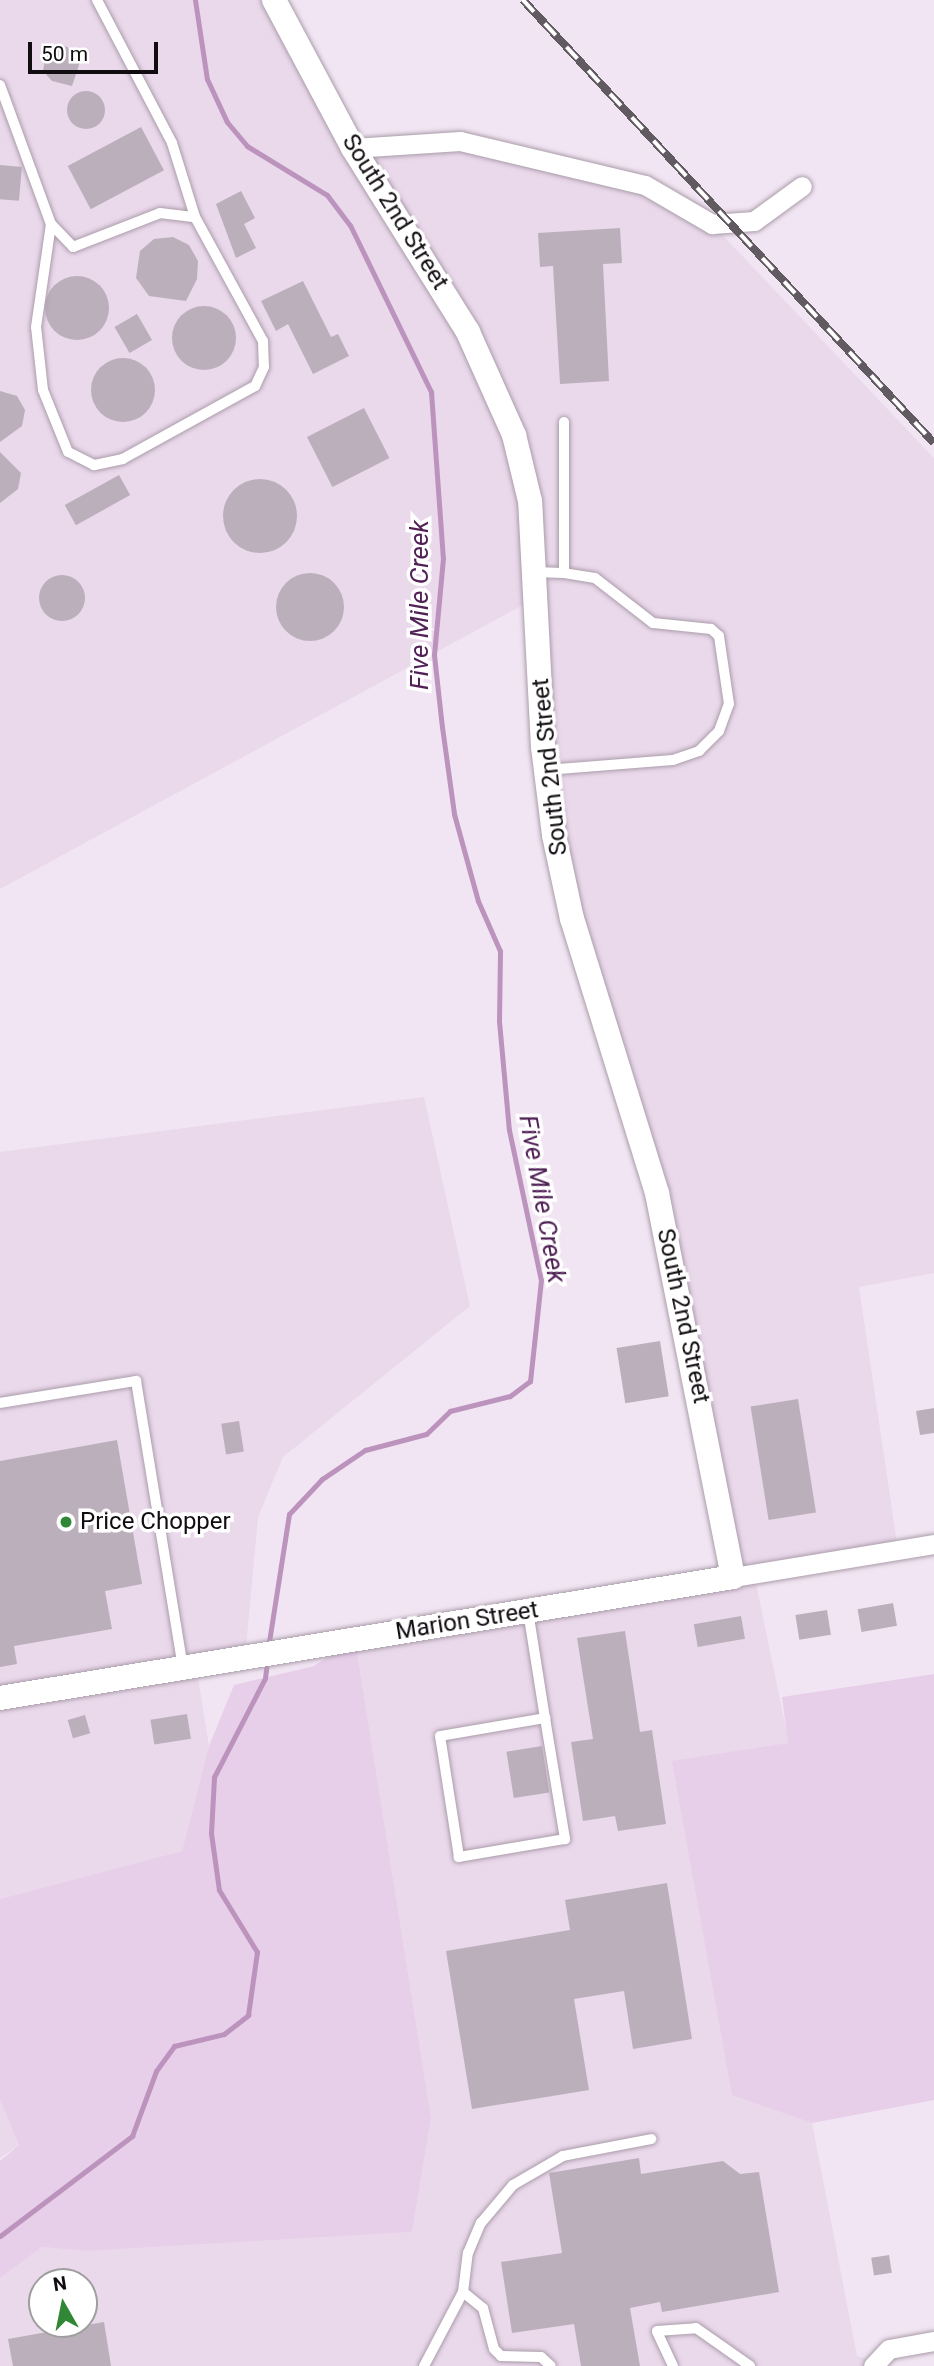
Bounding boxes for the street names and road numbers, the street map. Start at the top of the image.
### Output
street label: South 2nd Street [336,129,454,295]
street label: South 2nd Street [526,677,574,857]
street label: South 2nd Street [650,1226,716,1406]
street label: Marion Street [394,1595,540,1647]

